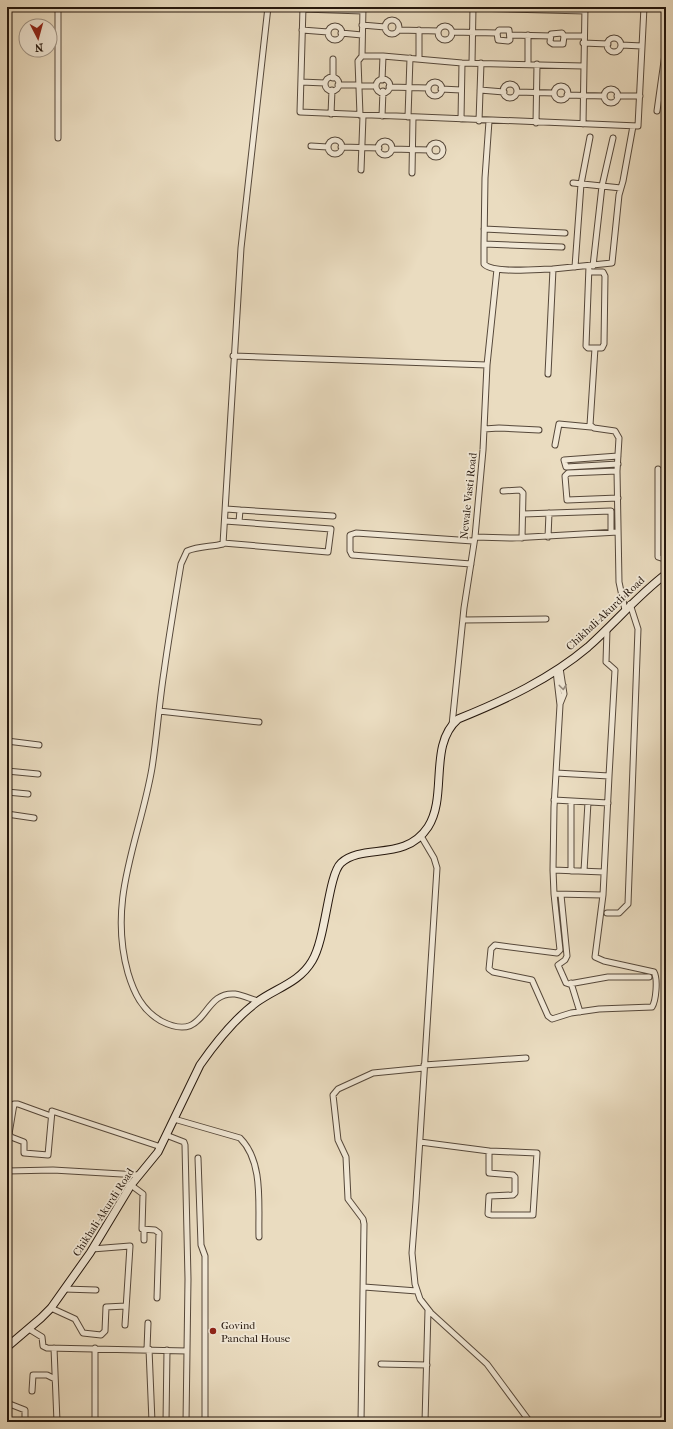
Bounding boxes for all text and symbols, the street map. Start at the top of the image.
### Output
north arrow [18,18,58,58]
text: N [34,41,44,54]
street label: Newale Vasti Road [457,451,480,540]
street label: Chikhali-Akurdi Road [563,573,648,653]
one-way arrow [558,684,567,690]
street label: Chikhali-Akurdi Road [70,1165,137,1259]
place label: Govind Panchal House [221,1319,291,1345]
marker: Govind Panchal House [208,1326,218,1336]

